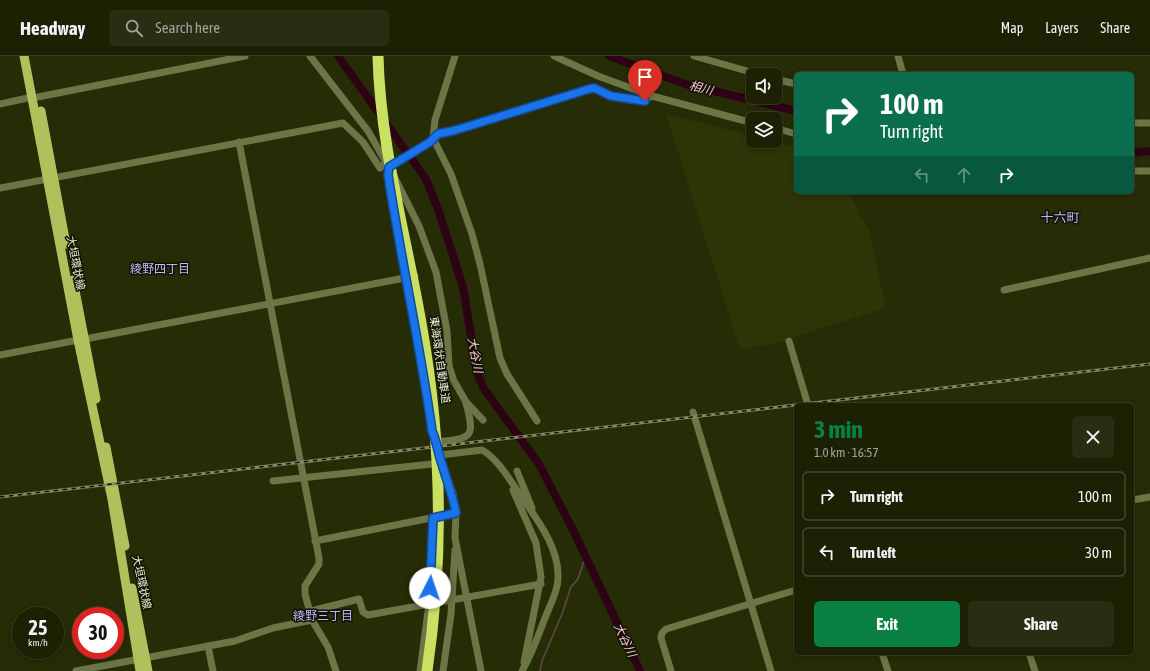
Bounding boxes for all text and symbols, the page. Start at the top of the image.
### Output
search box [109,10,389,46]
text: Headway [20,17,85,39]
icon: search [123,17,145,39]
text: Search here [155,19,220,36]
text: Map [1001,20,1023,36]
text: Layers [1045,20,1078,36]
text: Share [1100,20,1130,36]
pin [628,60,662,101]
icon: arrive [634,66,656,88]
map controls [746,68,782,148]
button: sound [746,68,782,104]
water label: 相川 [688,78,716,98]
icon: right [814,88,866,140]
text: 100 m [880,88,943,120]
button: layers [746,112,782,148]
text: Turn right [880,121,943,142]
icon: left [911,164,933,186]
icon: ahead [953,164,975,186]
icon: right [995,164,1017,186]
district label: 十六町 [1040,210,1080,225]
street label: 大垣環状線 [65,235,87,291]
district label: 綾野四丁目 [130,262,190,276]
street label: 東海環状自動車道 [428,316,452,404]
water label: 大谷川 [465,336,486,376]
text: 3 min [814,416,863,443]
button: close [1072,416,1114,458]
text: 1.0 km · 16:57 [814,445,879,460]
icon: right [816,485,838,507]
text: Turn right [850,488,903,505]
text: 100 m [1078,488,1112,505]
icon: left [816,541,838,563]
text: Turn left [850,544,896,561]
text: 30 m [1085,544,1112,561]
street label: 大垣環状線 [130,554,154,610]
position arrow [409,567,451,609]
button: Exit [814,601,960,647]
button: Share [968,601,1114,647]
speed limit sign: 30 [72,607,124,659]
district label: 綾野三丁目 [293,609,353,623]
text: 25 [29,616,47,639]
water label: 大谷川 [611,621,640,661]
text: km/h [28,637,48,648]

